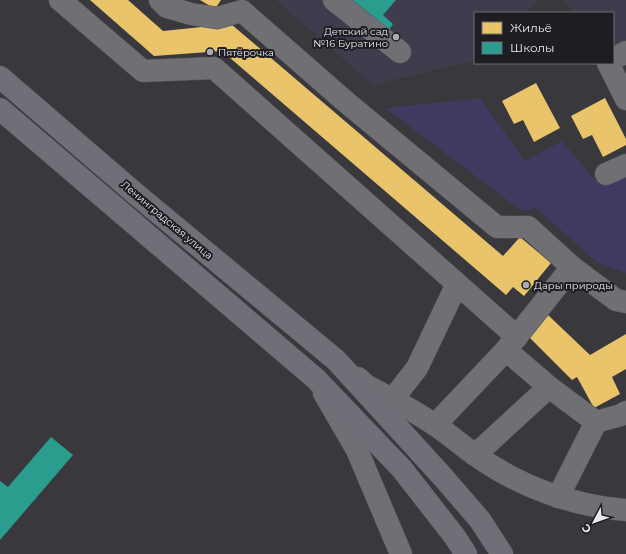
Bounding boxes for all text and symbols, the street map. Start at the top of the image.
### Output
legend [474,12,614,64]
text: Жильё [510,20,552,35]
place label: Детский сад №16 Буратино [313,25,388,50]
marker: Детский сад №16 Буратино [391,32,401,42]
text: Школы [510,40,555,55]
place label: Пятёрочка [218,46,274,59]
marker: Пятёрочка [205,47,215,57]
street label: Ленинградская улица [119,178,215,262]
place label: Дары природы [534,279,613,292]
marker: Дары природы [521,280,531,290]
north arrow [574,502,614,542]
text: С [579,521,594,536]

